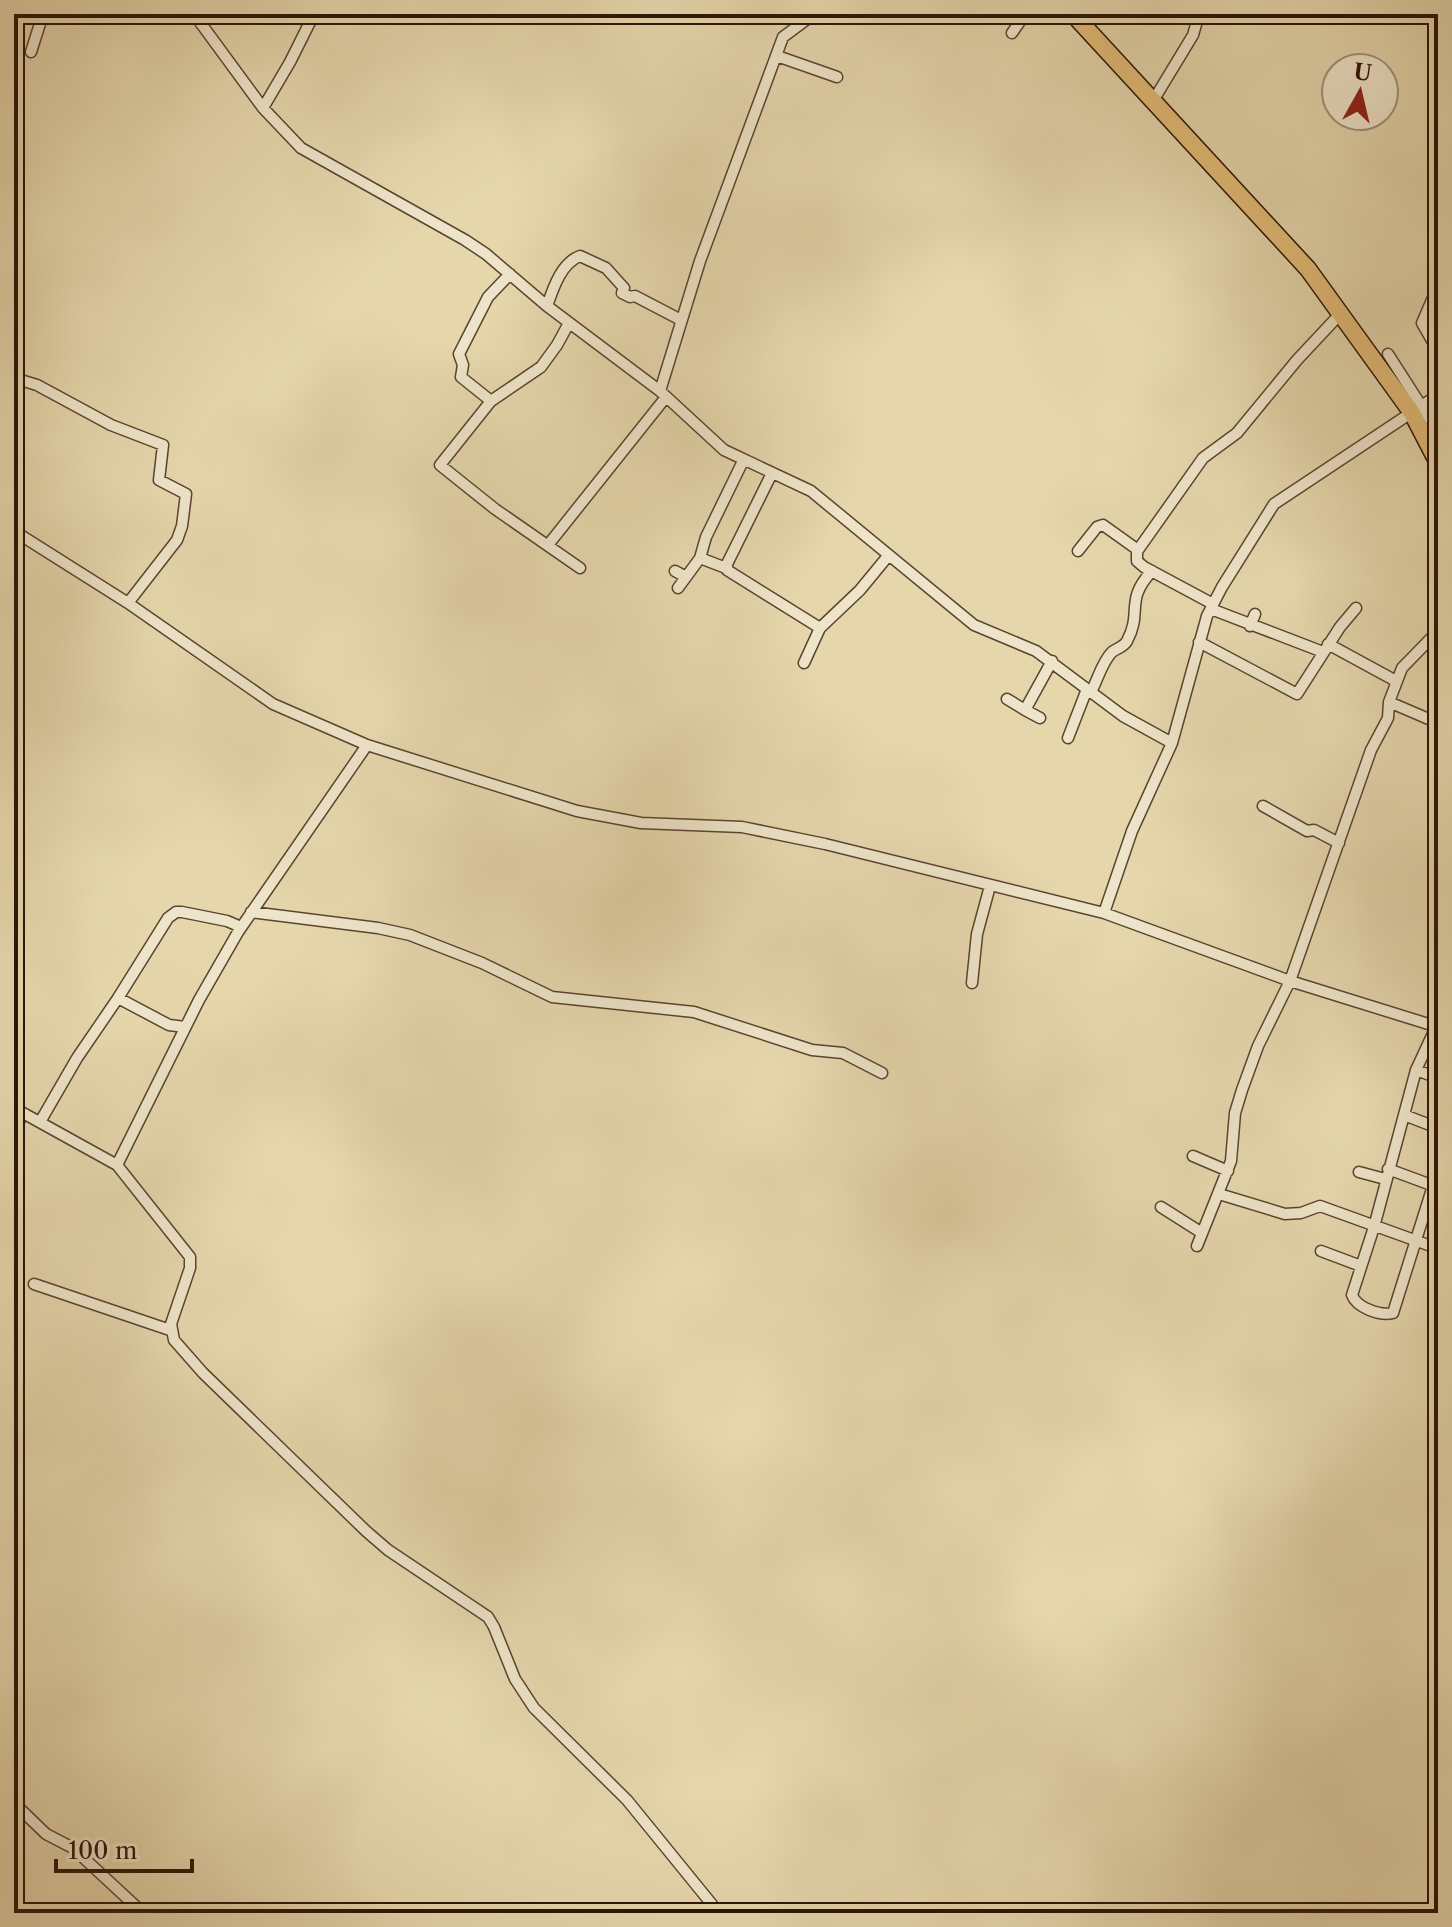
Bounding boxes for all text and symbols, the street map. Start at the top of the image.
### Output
north arrow [1320,52,1400,132]
text: U [1352,58,1374,87]
scale bar [56,1823,192,1873]
text: 100 m [68,1836,137,1865]

